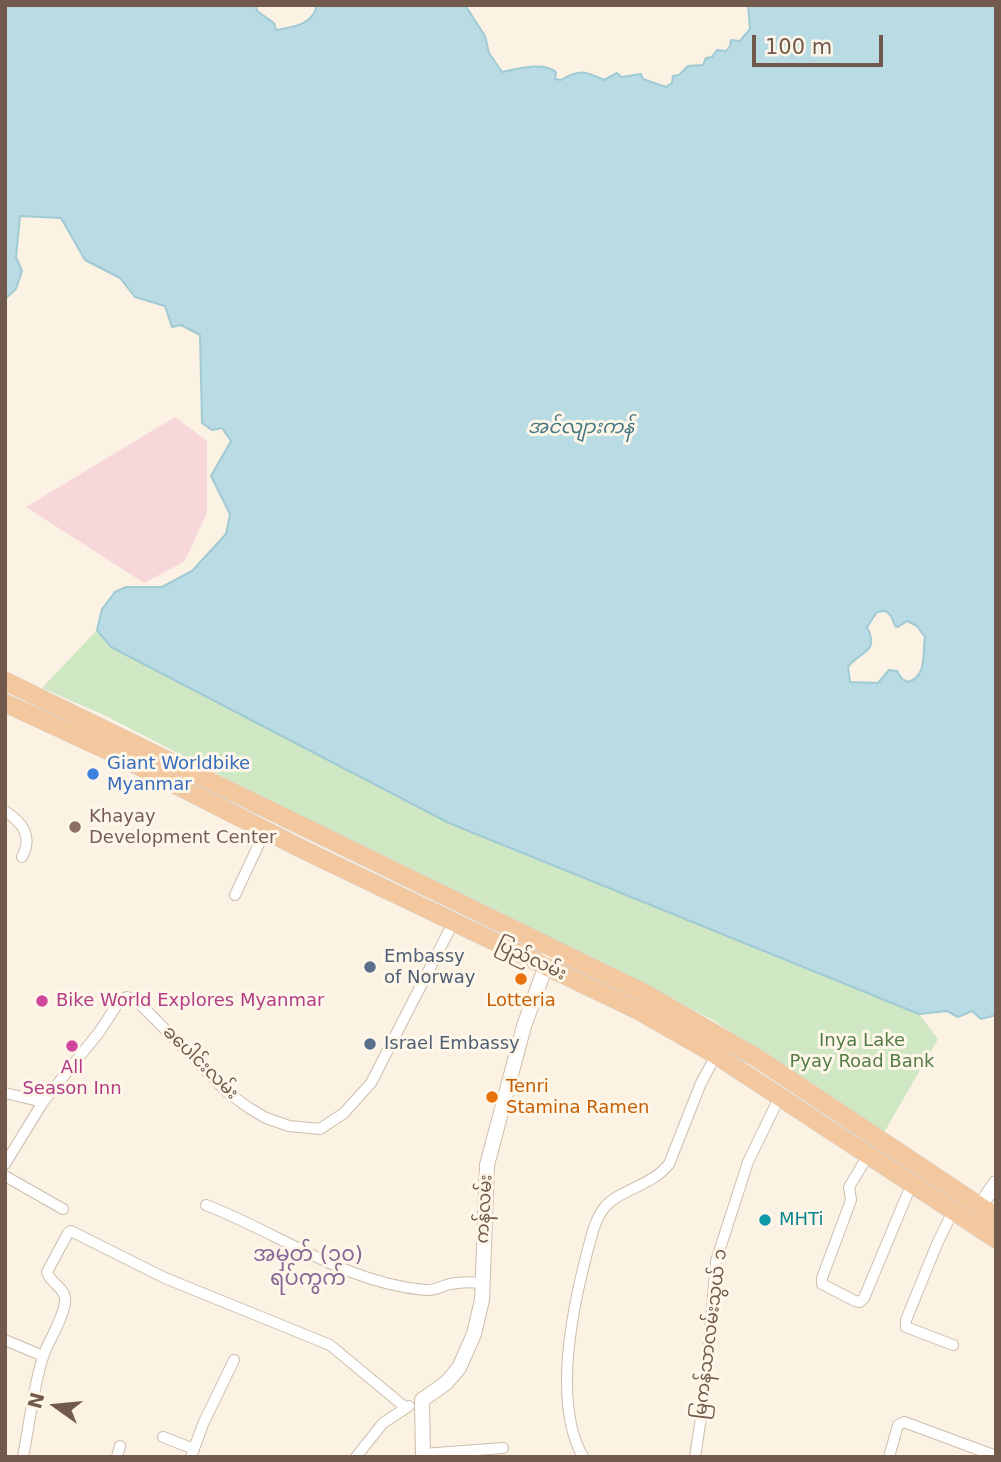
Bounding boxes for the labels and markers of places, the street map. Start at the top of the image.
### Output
place label: Giant Worldbike Myanmar [107,753,250,796]
marker: Giant Worldbike Myanmar [85,766,101,782]
place label: Khayay Development Center [89,806,276,848]
marker: Khayay Development Center [67,819,83,835]
place label: Embassy of Norway [384,946,475,988]
marker: Embassy of Norway [362,959,378,975]
marker: Lotteria [513,971,529,987]
place label: Bike World Explores Myanmar [56,990,324,1012]
place label: Lotteria [486,990,556,1012]
marker: Bike World Explores Myanmar [34,993,50,1009]
place label: Israel Embassy [384,1033,520,1055]
marker: Israel Embassy [362,1036,378,1052]
marker: All Season Inn [64,1038,80,1054]
place label: All Season Inn [22,1057,122,1100]
place label: Tenri Stamina Ramen [506,1076,649,1118]
marker: Tenri Stamina Ramen [484,1089,500,1105]
place label: MHTi [779,1209,824,1231]
marker: MHTi [757,1212,773,1228]

